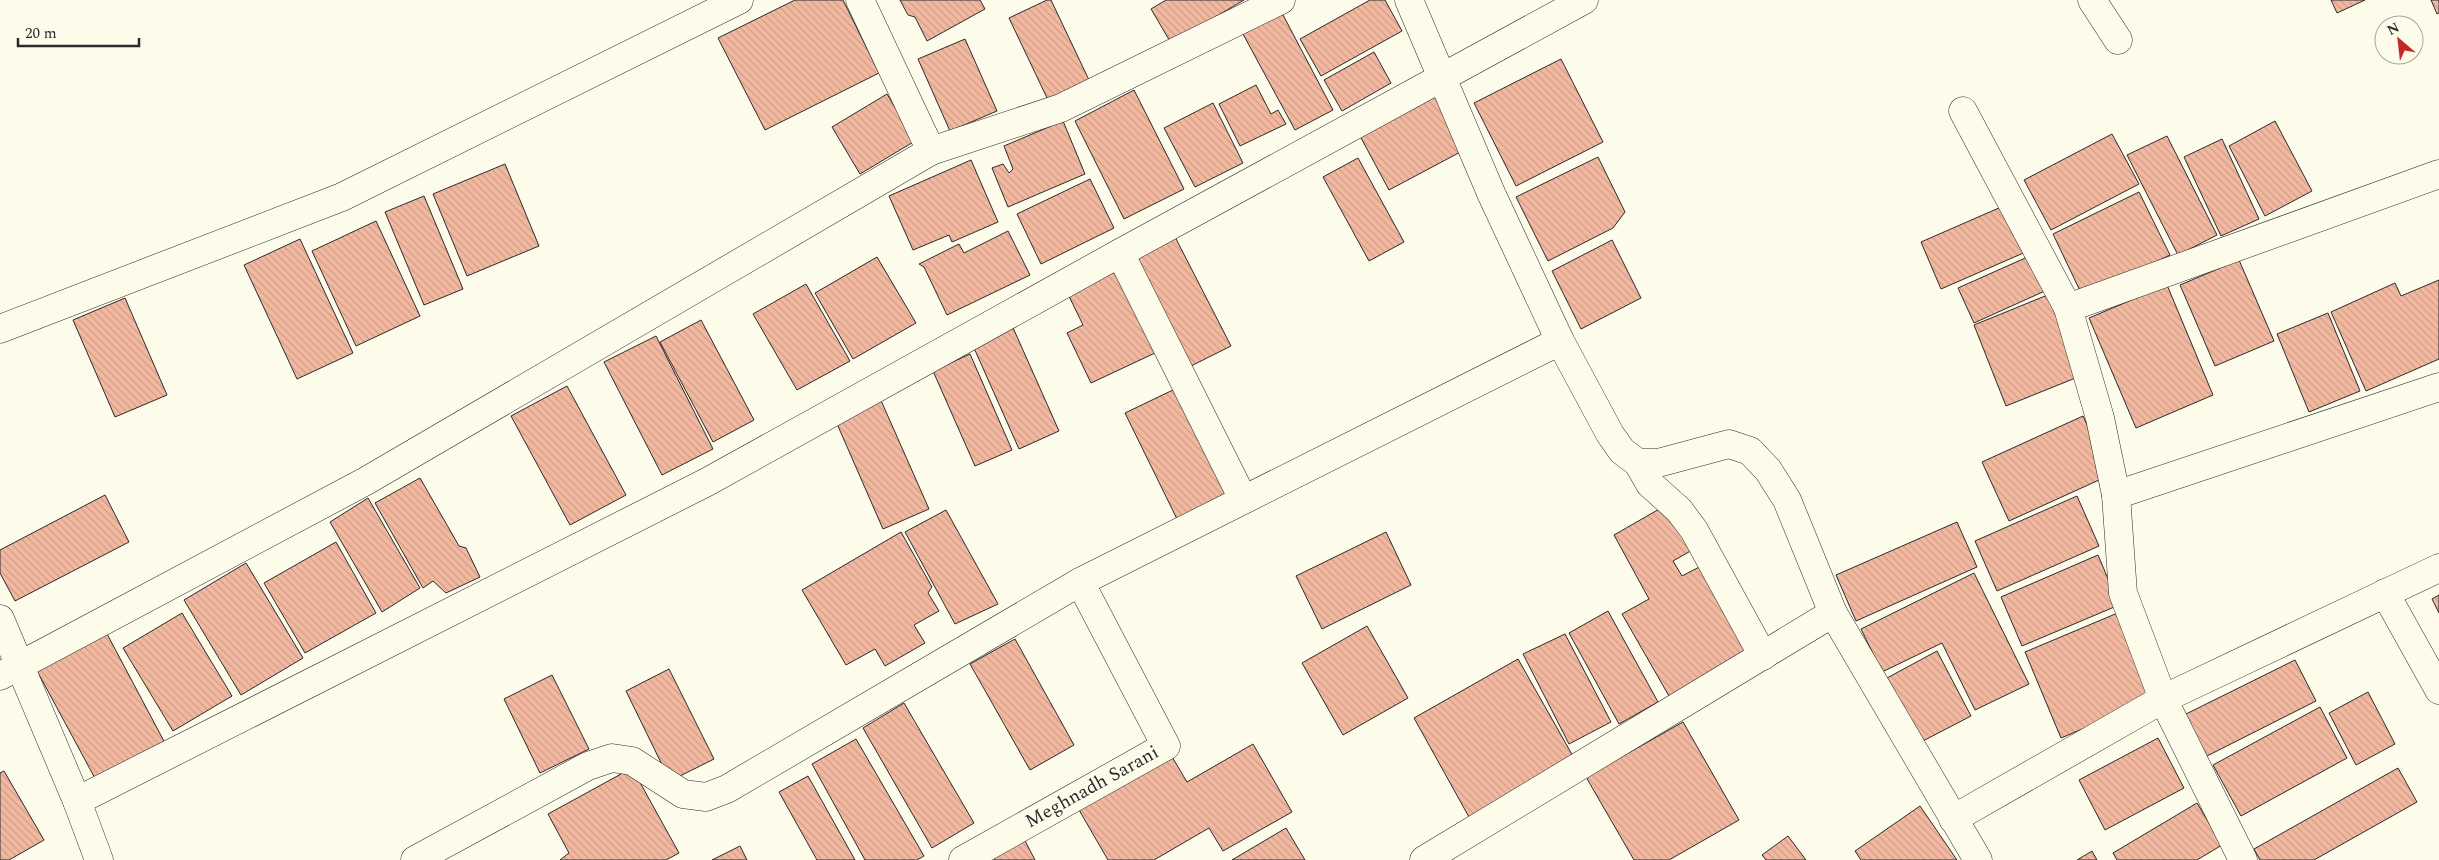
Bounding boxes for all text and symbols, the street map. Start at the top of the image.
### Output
scale bar [18,15,139,47]
north arrow [2374,15,2424,65]
text: N [2383,17,2403,41]
text: 20 m [25,22,57,45]
street label: Meghnadh Sarani [1020,738,1164,836]

